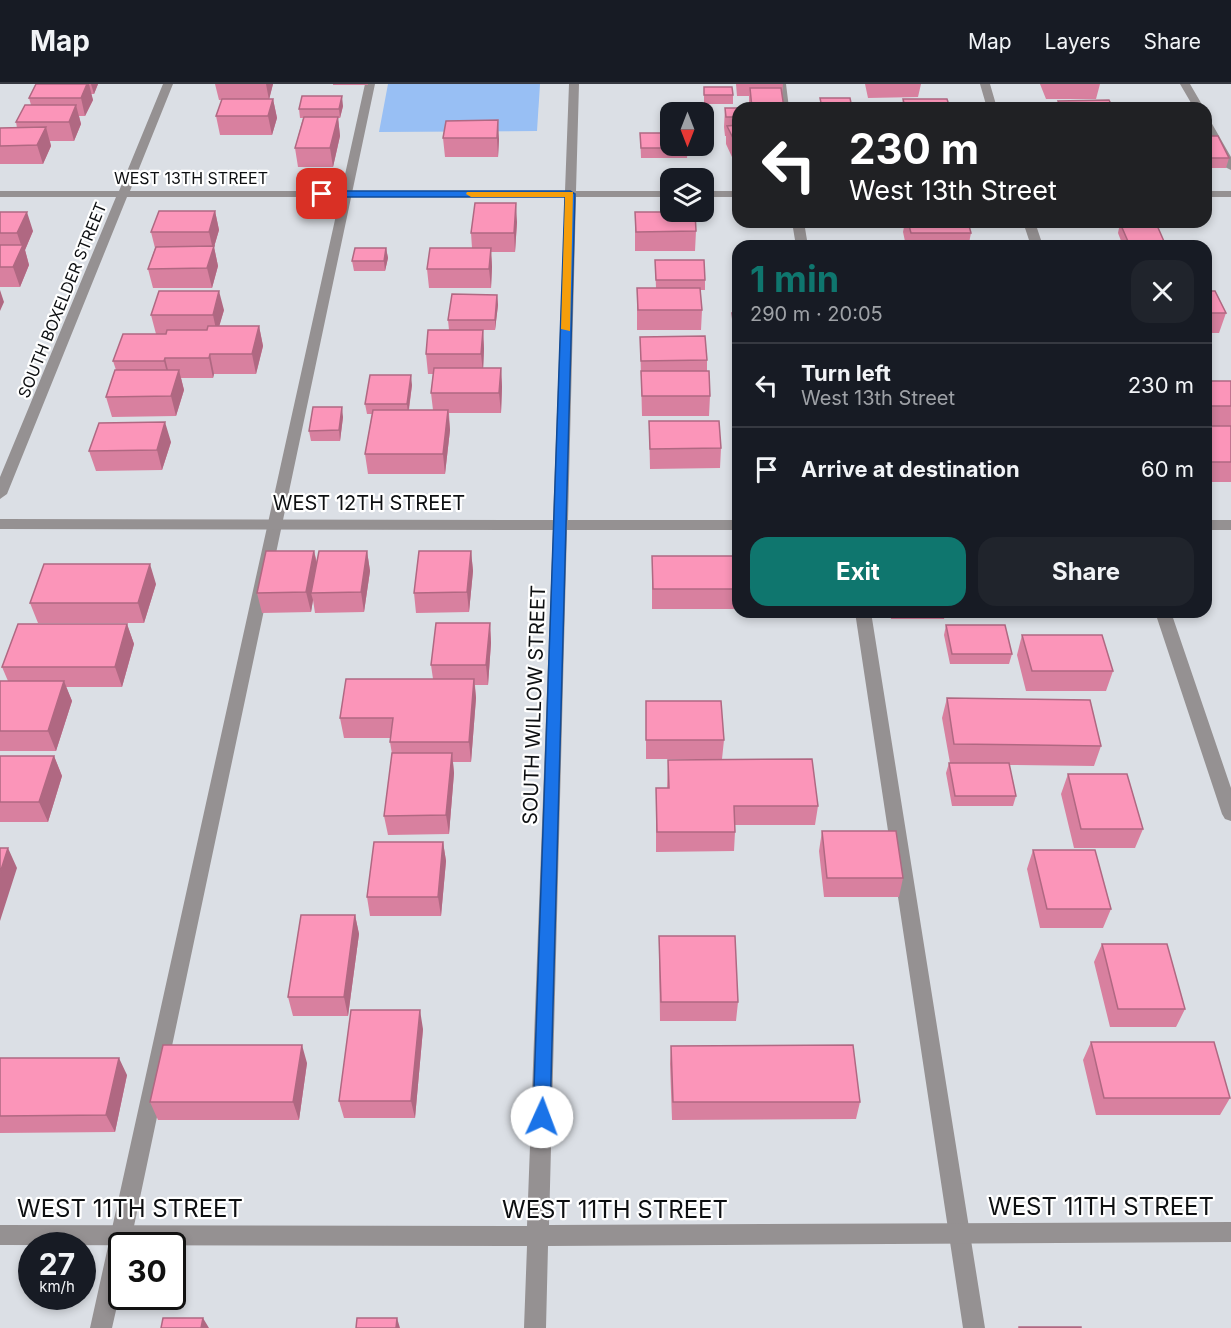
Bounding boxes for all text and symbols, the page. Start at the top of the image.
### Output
text: Map [30,24,90,58]
text: Map [968,29,1012,54]
text: Layers [1045,29,1111,54]
text: Share [1144,29,1201,54]
north arrow [660,102,714,156]
map controls [660,102,714,222]
text: 230 m [849,123,979,174]
icon: left [750,126,828,204]
street label: WEST 13TH STREET [114,168,268,188]
pin [296,168,347,219]
button: layers [660,168,714,222]
text: West 13th Street [849,174,1057,207]
icon: arrive [305,177,338,210]
street label: SOUTH BOXELDER STREET [14,199,110,401]
text: 1 min [750,257,839,301]
button: close [1131,260,1194,323]
text: 290 m · 20:05 [750,302,883,326]
text: Turn left [801,360,891,386]
icon: left [750,369,783,402]
text: 230 m [1128,372,1194,398]
text: West 13th Street [801,386,955,410]
icon: arrive [750,453,783,486]
text: Arrive at destination [801,456,1020,482]
text: 60 m [1141,456,1194,482]
street label: WEST 12TH STREET [273,491,465,515]
button: Exit [750,537,966,606]
button: Share [978,537,1194,606]
street label: SOUTH WILLOW STREET [518,585,550,825]
position arrow [510,1085,574,1149]
street label: WEST 11TH STREET [988,1192,1214,1221]
street label: WEST 11TH STREET [17,1194,243,1223]
street label: WEST 11TH STREET [502,1195,728,1224]
speed limit sign: 30 [108,1232,186,1310]
text: 27 [39,1246,75,1282]
text: km/h [39,1277,75,1296]

